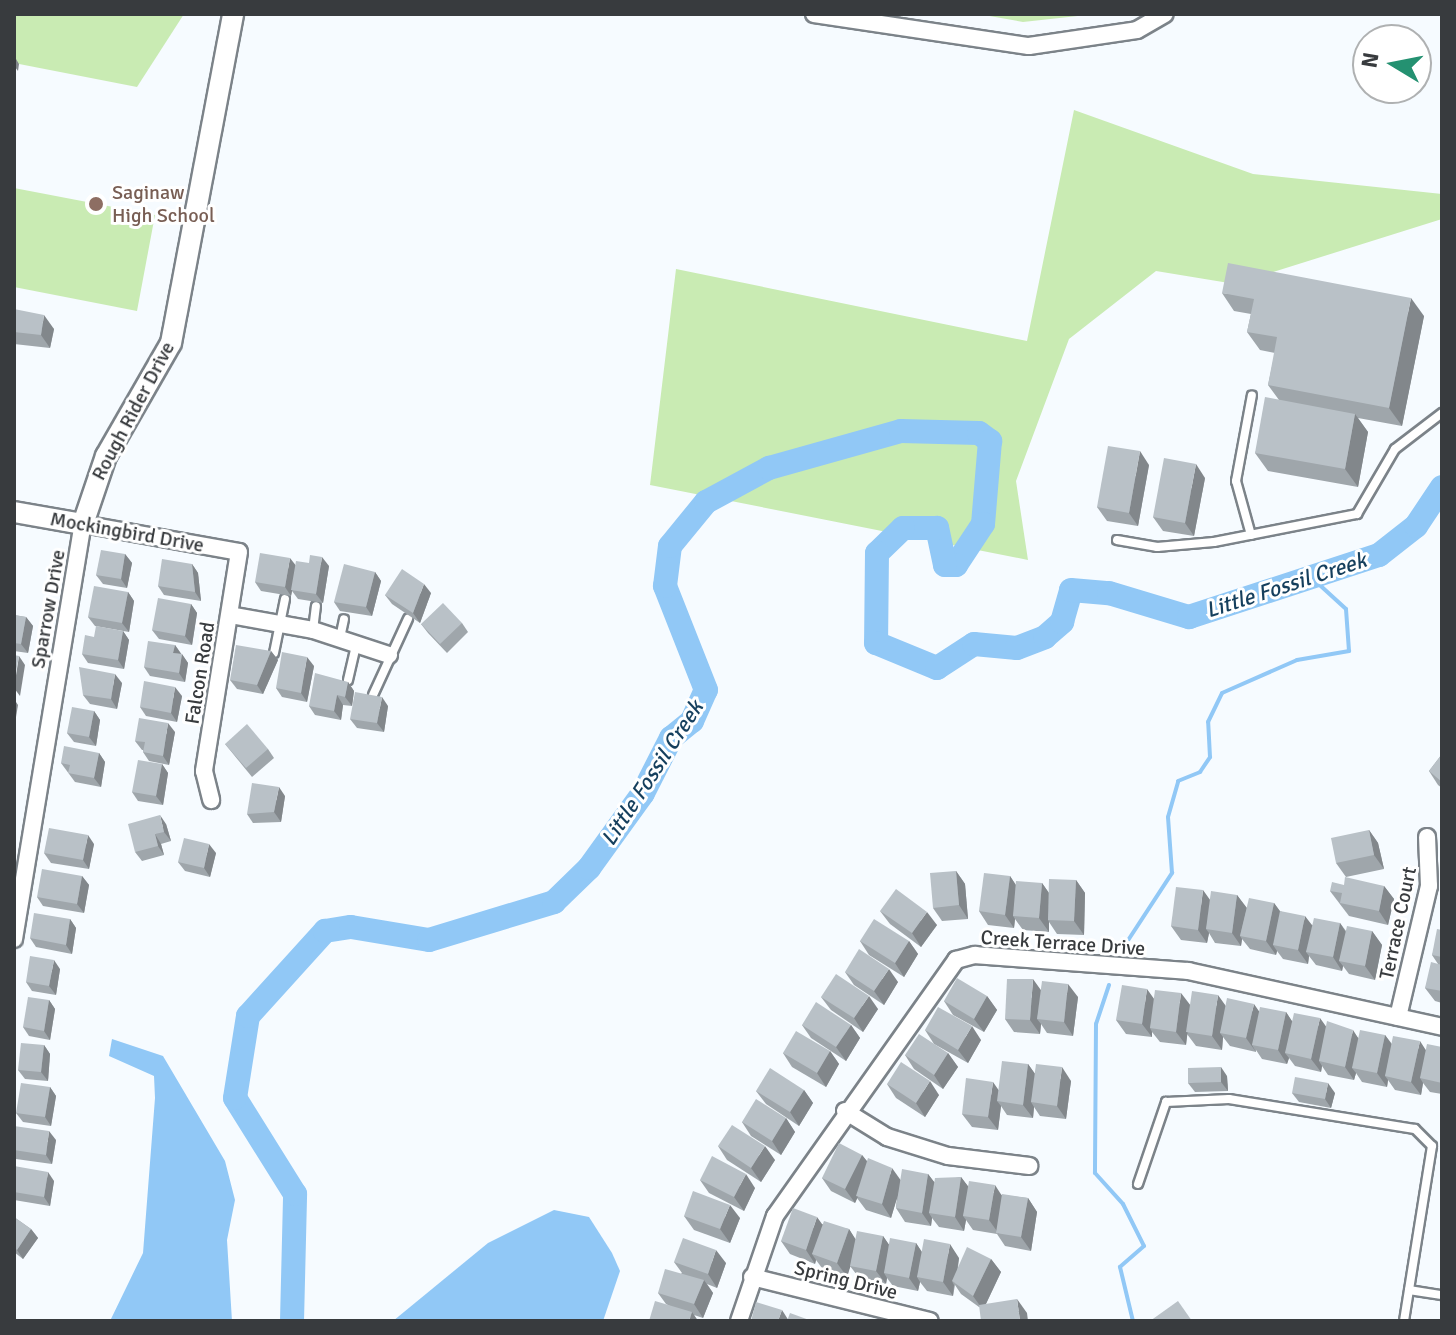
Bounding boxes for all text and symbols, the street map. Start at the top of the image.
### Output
north arrow [1352,24,1432,104]
text: N [1355,50,1384,70]
place label: Saginaw High School [112,180,215,227]
marker: Saginaw High School [87,195,105,213]
street label: Rough Rider Drive [86,338,180,484]
street label: Mockingbird Drive [48,507,206,557]
water label: Little Fossil Creek [1202,547,1370,623]
street label: Sparrow Drive [26,548,70,670]
street label: Falcon Road [180,620,220,726]
water label: Little Fossil Creek [595,696,709,850]
street label: Terrace Court [1374,864,1422,982]
street label: Creek Terrace Drive [980,925,1146,961]
street label: Spring Drive [792,1256,900,1304]

